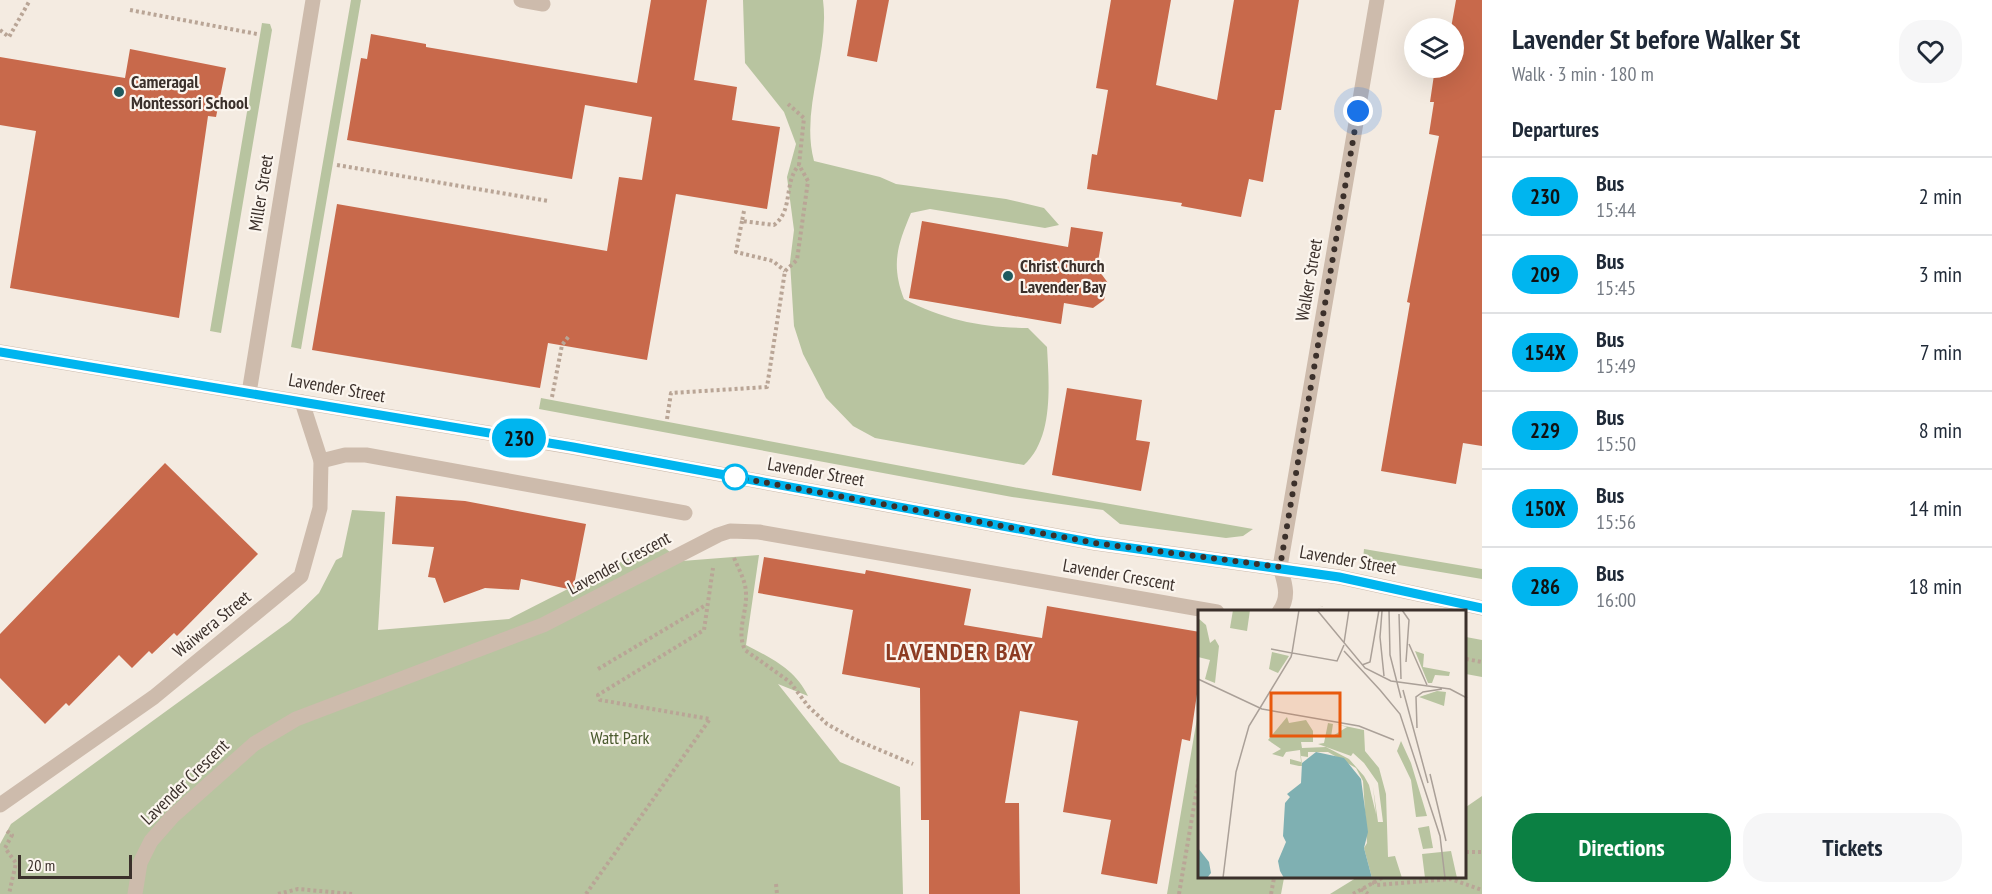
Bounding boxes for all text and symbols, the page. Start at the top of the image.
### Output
map controls [1404,18,1464,78]
button: layers [1404,18,1464,78]
text: Lavender St before Walker St [1512,20,1800,57]
button: heart [1899,20,1962,83]
text: Walk · 3 min · 180 m [1512,61,1654,87]
place label: Cameragal Montessori School [131,70,249,114]
marker: Cameragal Montessori School [112,85,126,99]
your location [1343,96,1373,126]
text: Departures [1512,115,1599,143]
street label: Miller Street [243,153,278,233]
text: Bus [1596,169,1624,197]
text: 2 min [1919,182,1962,210]
text: 230 [1530,183,1560,210]
text: 15:44 [1596,197,1636,223]
street label: Walker Street [1290,237,1327,323]
text: Bus [1596,247,1624,275]
place label: Christ Church Lavender Bay [1020,254,1107,298]
text: 3 min [1919,260,1962,288]
text: 209 [1530,261,1560,288]
marker: Christ Church Lavender Bay [1001,269,1015,283]
text: 15:45 [1596,275,1636,301]
text: Bus [1596,325,1624,353]
text: 7 min [1920,338,1962,366]
text: 154X [1524,339,1566,366]
text: 15:49 [1596,353,1636,379]
street label: Lavender Street [287,368,387,407]
text: Bus [1596,403,1624,431]
text: 8 min [1919,416,1962,444]
text: 229 [1530,417,1560,444]
line badge: 230 [484,418,554,458]
text: 230 [504,425,534,452]
text: 15:50 [1596,431,1636,457]
street label: Lavender Street [766,452,866,491]
unlabelled marker [722,464,748,490]
text: Bus [1596,481,1624,509]
text: 14 min [1909,494,1962,522]
text: 150X [1524,495,1566,522]
text: 15:56 [1596,509,1636,535]
street label: Lavender Crescent [563,526,674,599]
street label: Lavender Street [1298,540,1398,579]
street label: Lavender Crescent [1061,553,1177,596]
text: Bus [1596,559,1624,587]
text: 18 min [1909,572,1962,600]
text: 286 [1530,573,1560,600]
street label: Waiwera Street [168,585,255,662]
text: 16:00 [1596,587,1636,613]
inset map [1198,610,1467,879]
district label: LAVENDER BAY [886,636,1034,667]
park label: Watt Park [590,726,650,749]
street label: Lavender Crescent [136,734,234,829]
button: Directions [1512,813,1731,882]
button: Tickets [1743,813,1962,882]
scale bar [18,852,132,880]
text: 20 m [27,855,55,875]

